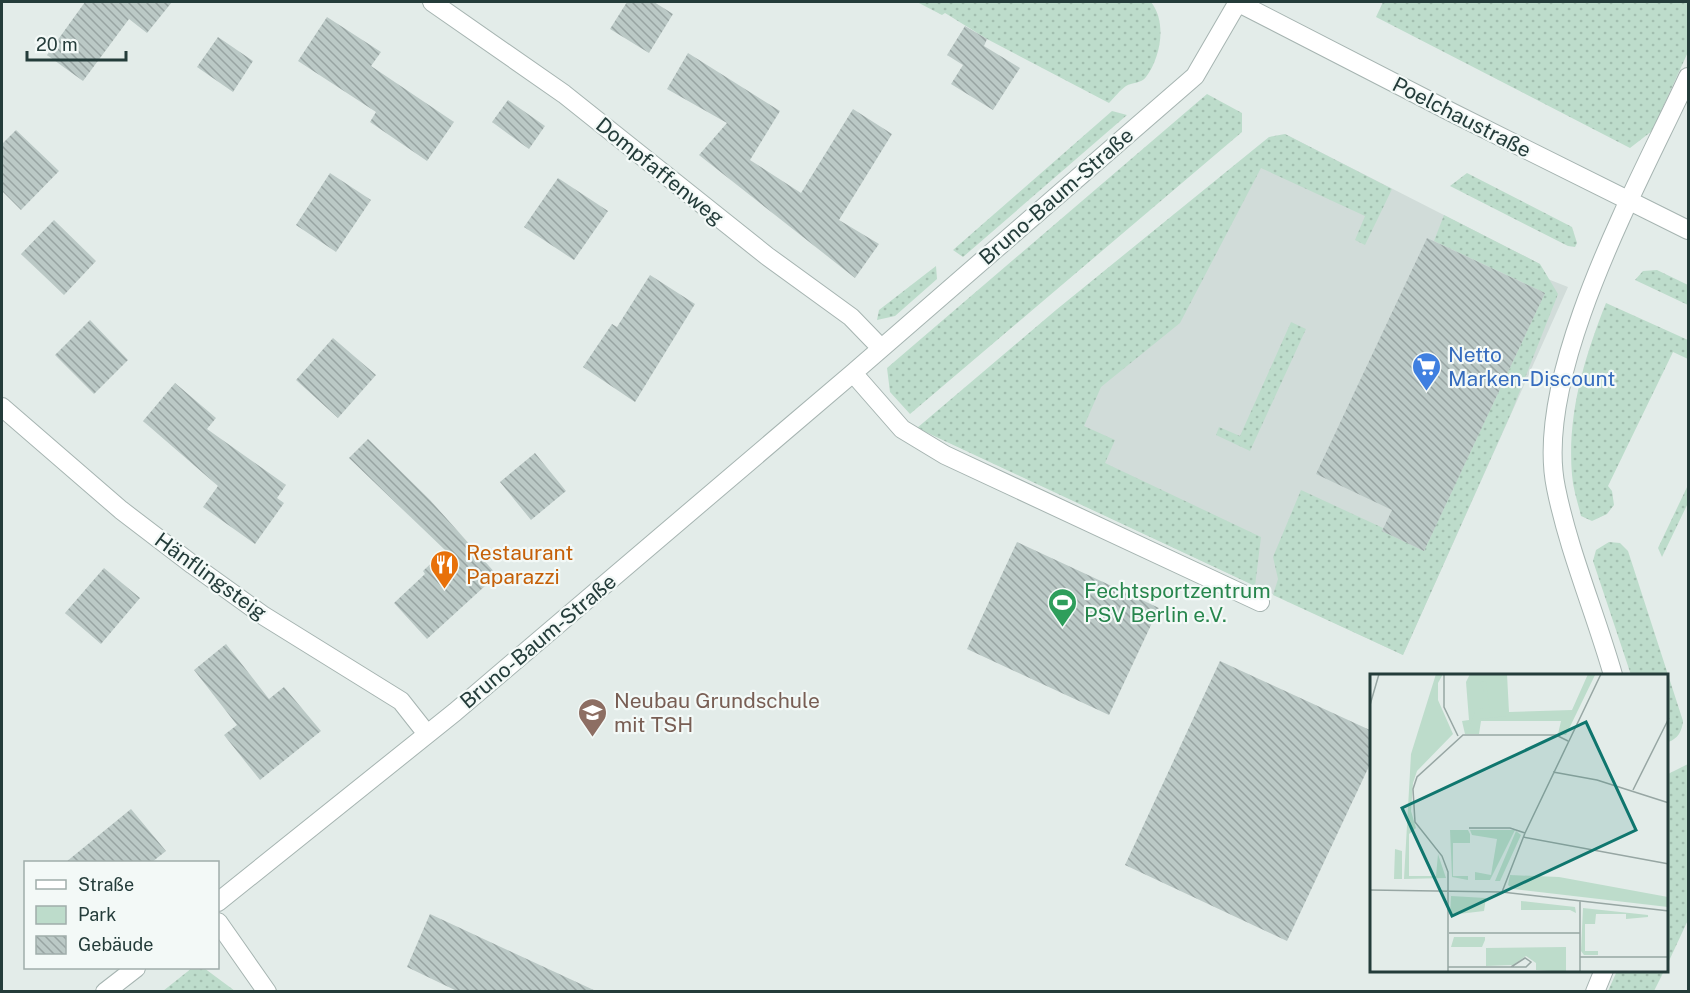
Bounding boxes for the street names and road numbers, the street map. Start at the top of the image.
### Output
street label: Poelchaustraße [1389,71,1535,163]
street label: Dompfaffenweg [591,112,729,230]
street label: Bruno-Baum-Straße [974,122,1138,270]
street label: Hänflingsteig [150,527,272,625]
street label: Bruno-Baum-Straße [455,568,621,714]

